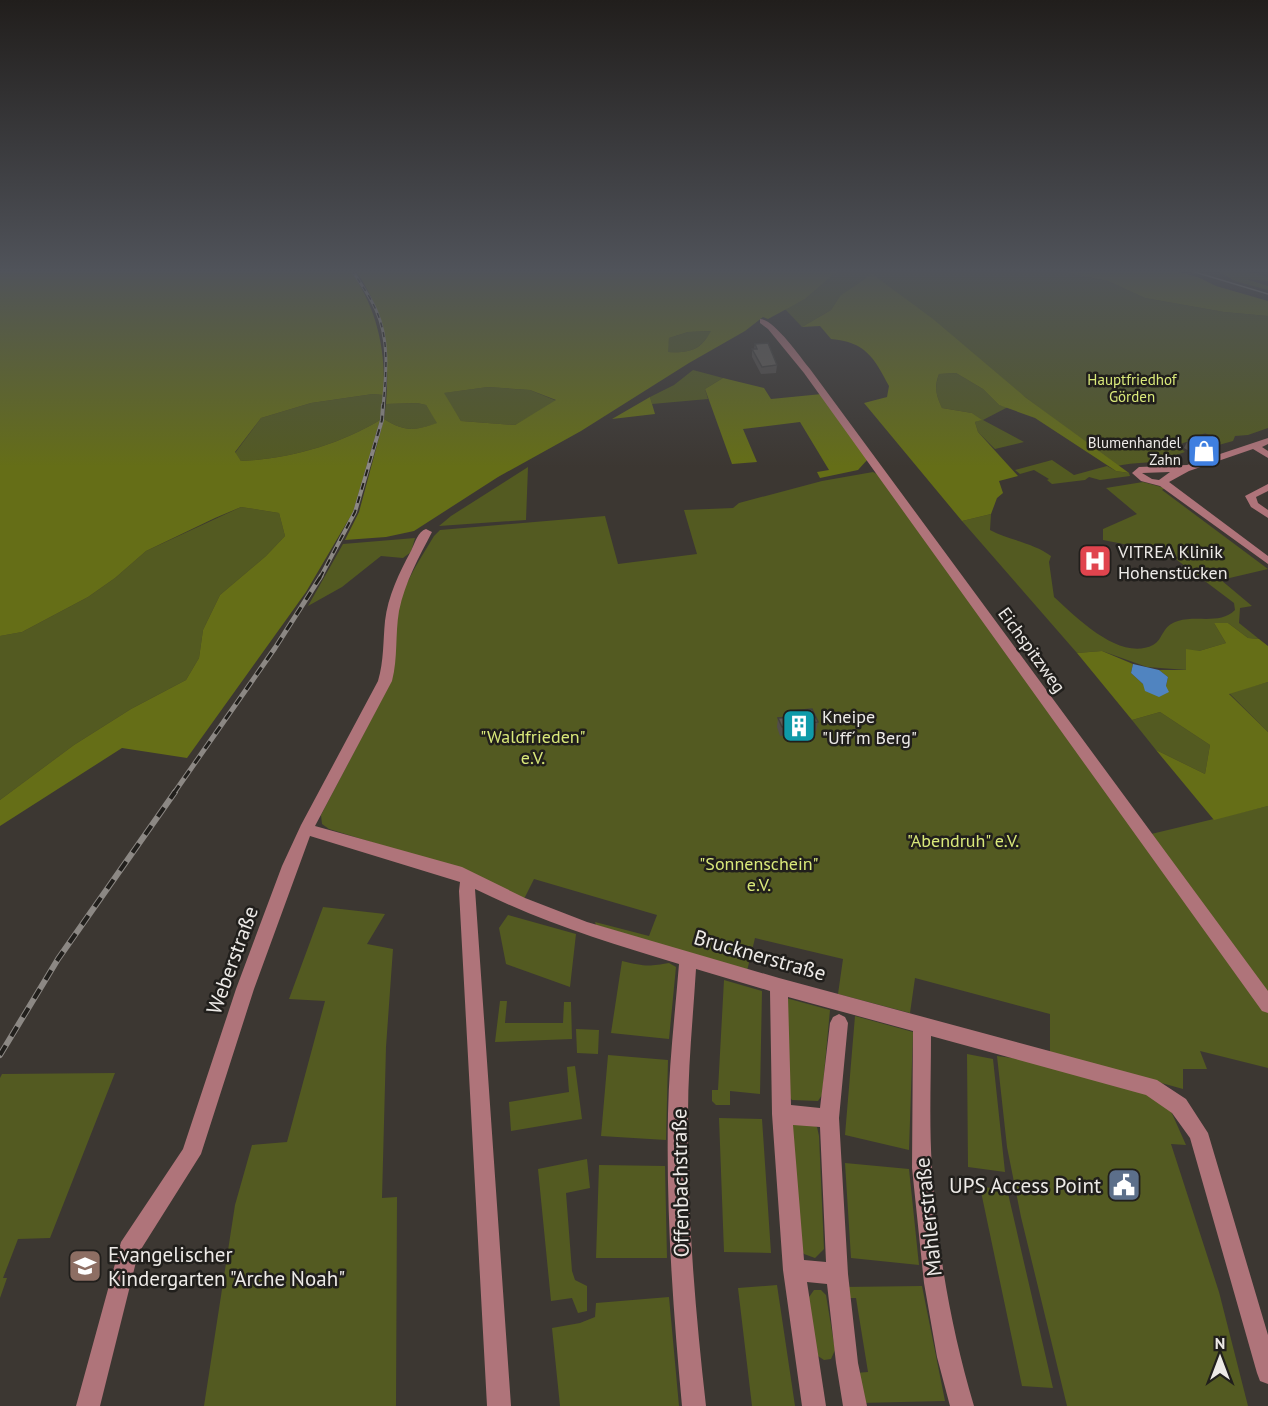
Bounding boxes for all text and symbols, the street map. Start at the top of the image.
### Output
park label: Hauptfriedhof Görden [1087,370,1178,406]
place label: Blumenhandel Zahn [1088,433,1182,469]
shop icon: Blumenhandel Zahn [1186,433,1222,469]
place label: VITREA Klinik Hohenstücken [1117,540,1227,584]
hospital icon: VITREA Klinik Hohenstücken [1077,543,1113,579]
street label: Eichspitzweg [993,603,1071,697]
place label: Kneipe "Uff´m Berg" [822,705,917,749]
building icon: Kneipe "Uff´m Berg" [781,708,817,744]
park label: "Waldfrieden" e.V. [480,725,586,769]
park label: "Abendruh" e.V. [907,829,1019,852]
park label: "Sonnenschein" e.V. [699,852,819,896]
street label: Weberstraße [200,902,264,1018]
street label: Brucknerstraße [691,923,829,987]
street label: Offenbachstraße [665,1108,695,1258]
street label: Mahlerstraße [908,1156,948,1278]
public building icon: UPS Access Point [1106,1167,1142,1203]
place label: UPS Access Point [949,1172,1101,1199]
place label: Evangelischer Kindergarten "Arche Noah" [108,1241,345,1292]
school or university icon: Evangelischer Kindergarten "Arche Noah" [67,1248,103,1284]
north arrow [1190,1328,1250,1388]
text: N [1215,1333,1225,1353]

